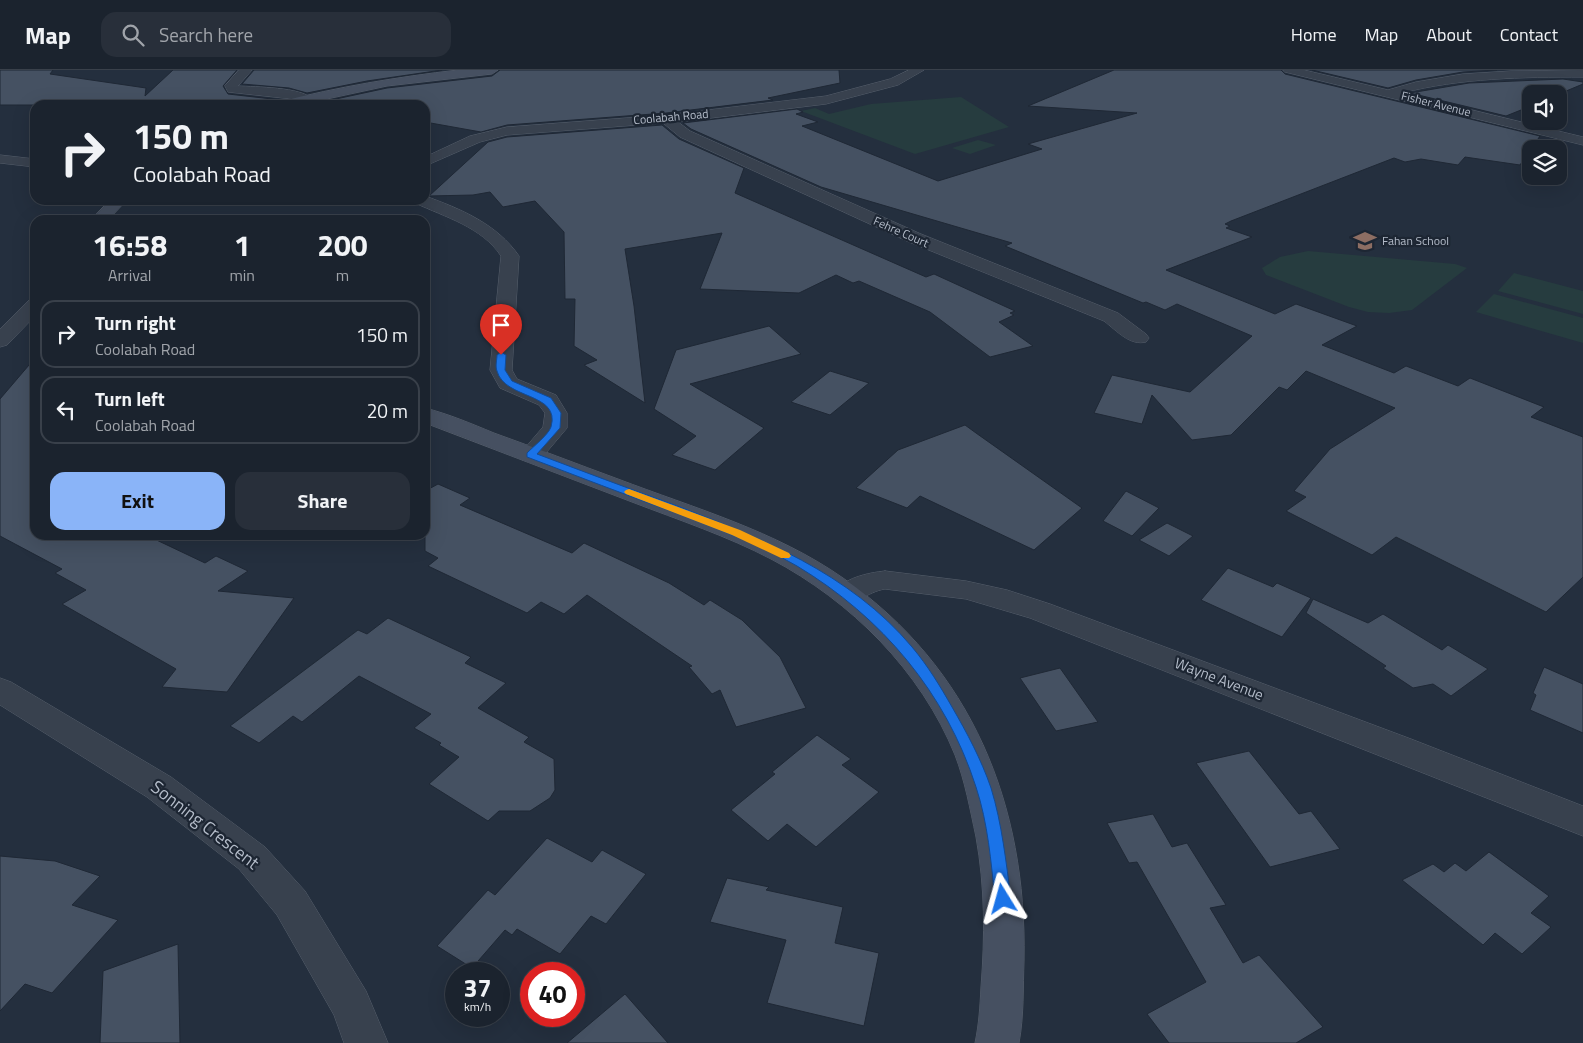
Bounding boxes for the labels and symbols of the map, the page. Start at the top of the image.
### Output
street label: Fisher Avenue [1399,86,1473,121]
street label: Coolabah Road [633,104,709,129]
street label: Fehre Court [870,211,933,253]
school or university icon: Fahan School [1352,228,1378,254]
place label: Fahan School [1382,231,1449,250]
pin [480,304,522,355]
street label: Wayne Avenue [1171,651,1267,706]
street label: Sonning Crescent [145,774,266,876]
position arrow [976,872,1028,924]
speed limit sign: 40 [520,962,585,1027]

